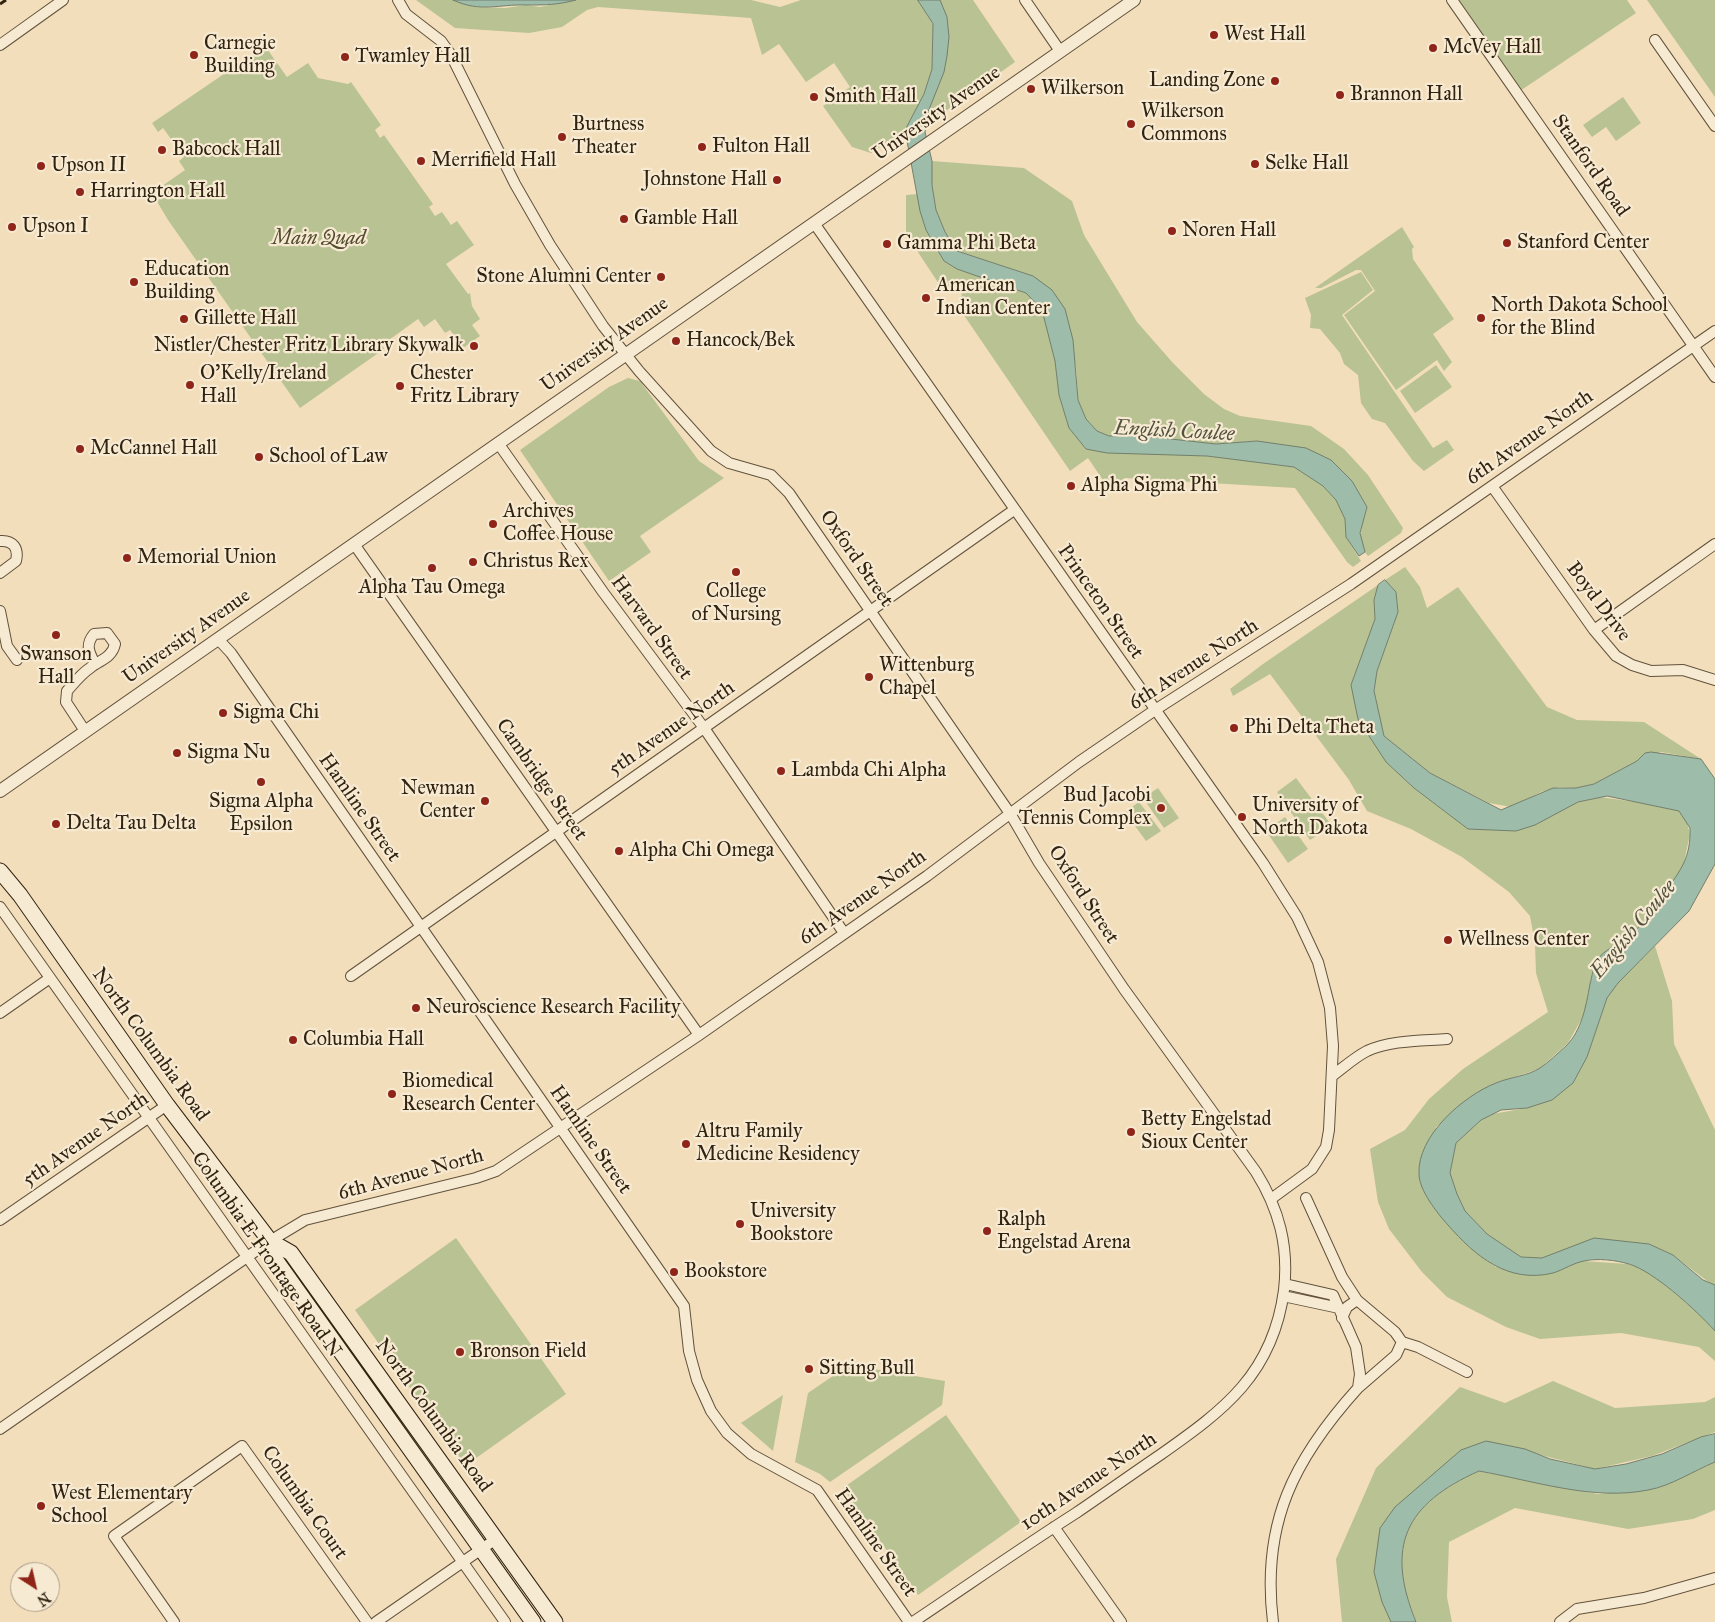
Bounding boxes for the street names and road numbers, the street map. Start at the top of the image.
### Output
street label: University Avenue [869,61,1005,167]
street label: Stanford Road [1546,110,1634,222]
street label: University Avenue [537,292,673,398]
street label: 6th Avenue North [1462,385,1598,491]
street label: Oxford Street [814,506,898,612]
street label: Princeton Street [1052,540,1148,664]
street label: Boyd Drive [1560,558,1636,646]
street label: Harvard Street [605,571,697,685]
street label: University Avenue [119,584,255,690]
street label: 6th Avenue North [1125,614,1263,716]
street label: 5th Avenue North [604,677,740,781]
street label: Cambridge Street [490,715,592,845]
street label: Hamline Street [313,749,405,867]
street label: Oxford Street [1042,841,1124,949]
street label: 6th Avenue North [795,845,931,951]
street label: North Columbia Road [86,964,214,1126]
street label: Hamline Street [544,1081,636,1199]
street label: 5th Avenue North [18,1088,154,1192]
street label: 6th Avenue North [336,1144,486,1206]
street label: Columbia E Frontage Road N [186,1148,346,1362]
street label: North Columbia Road [369,1335,497,1497]
street label: 10th Avenue North [1016,1428,1162,1536]
street label: Columbia Court [256,1441,352,1565]
street label: Hamline Street [829,1484,921,1602]

